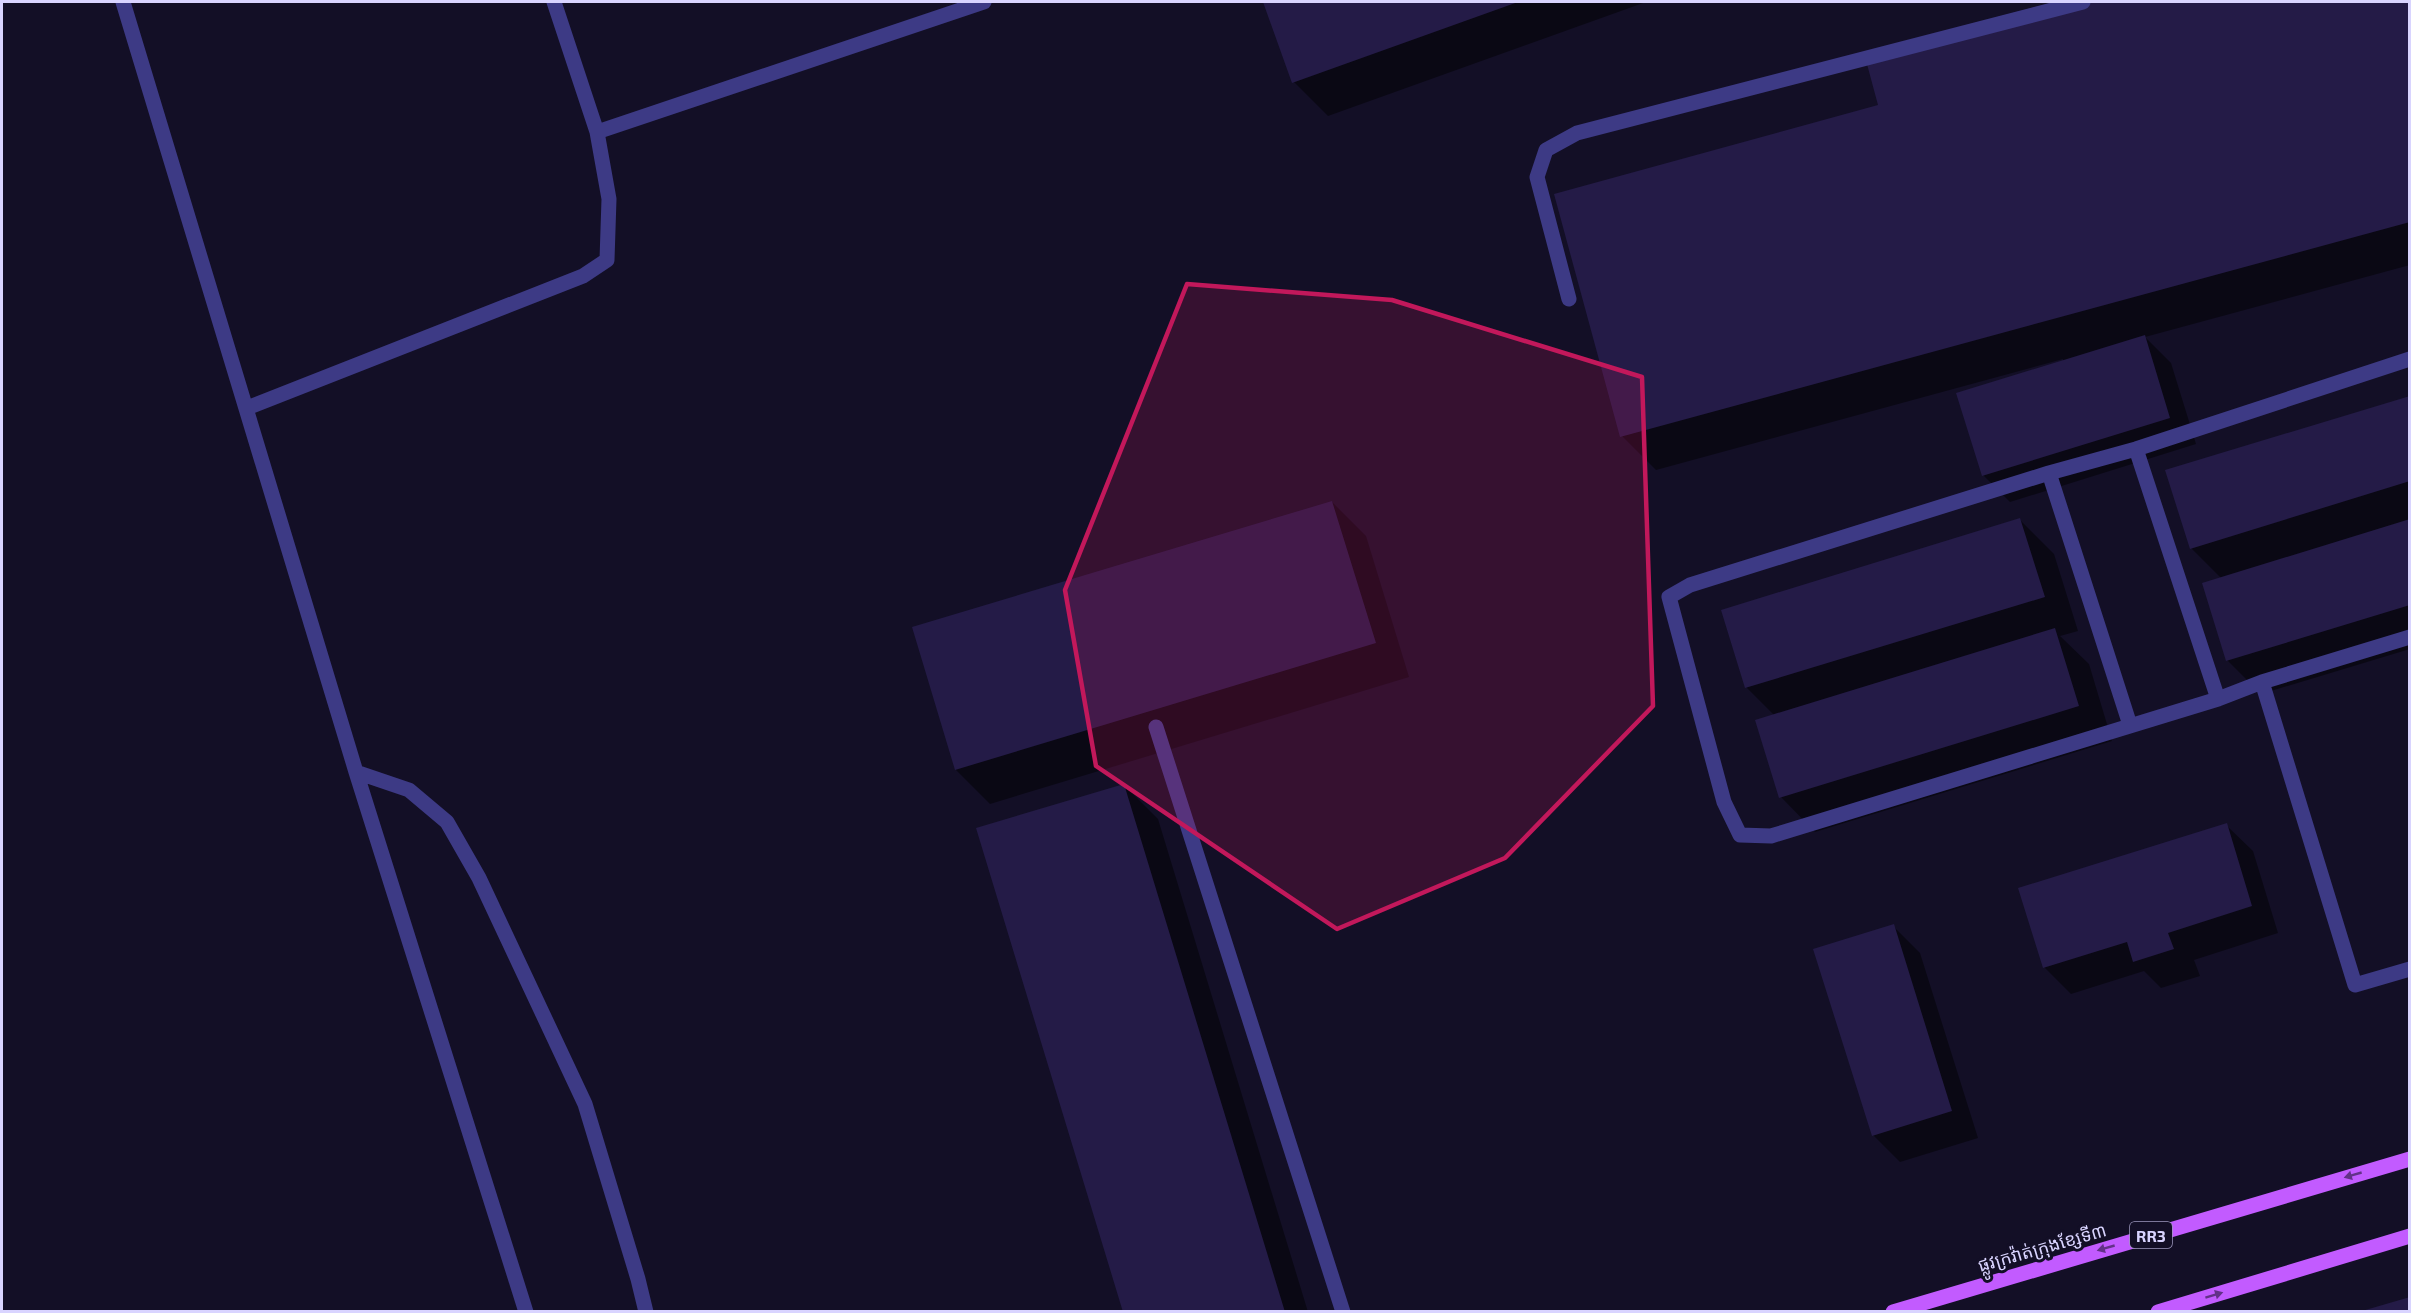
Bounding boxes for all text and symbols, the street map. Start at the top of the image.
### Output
one-way arrow [2344,1171,2362,1180]
street label: ផ្លូវក្រវ៉ាត់ក្រុងខ្សែទី៣ [1975,1218,2111,1282]
road number: RR3 [2130,1222,2172,1248]
one-way arrow [2097,1244,2115,1253]
one-way arrow [2205,1290,2223,1299]

